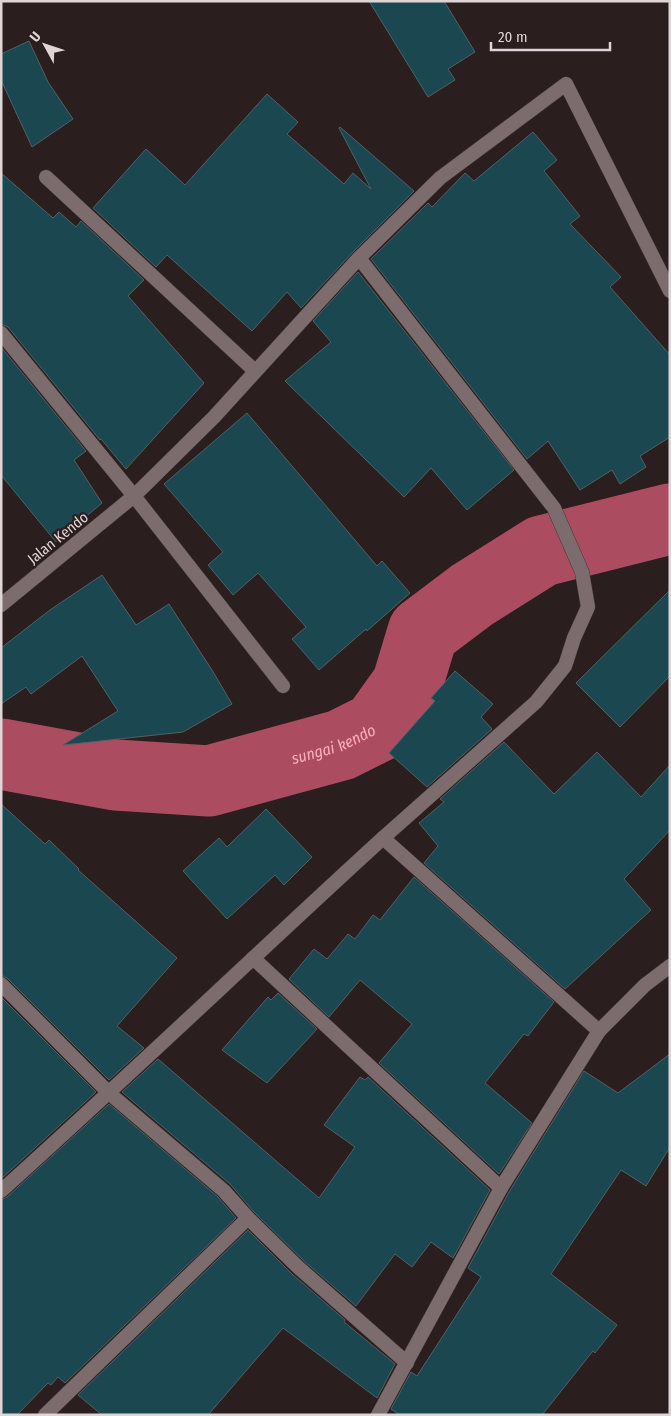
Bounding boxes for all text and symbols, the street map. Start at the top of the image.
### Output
north arrow [20,20,70,70]
scale bar [491,20,610,52]
text: U [26,28,45,46]
text: 20 m [498,28,528,46]
street label: Jalan Kendo [24,508,92,568]
water label: sungai kendo [288,720,379,768]

